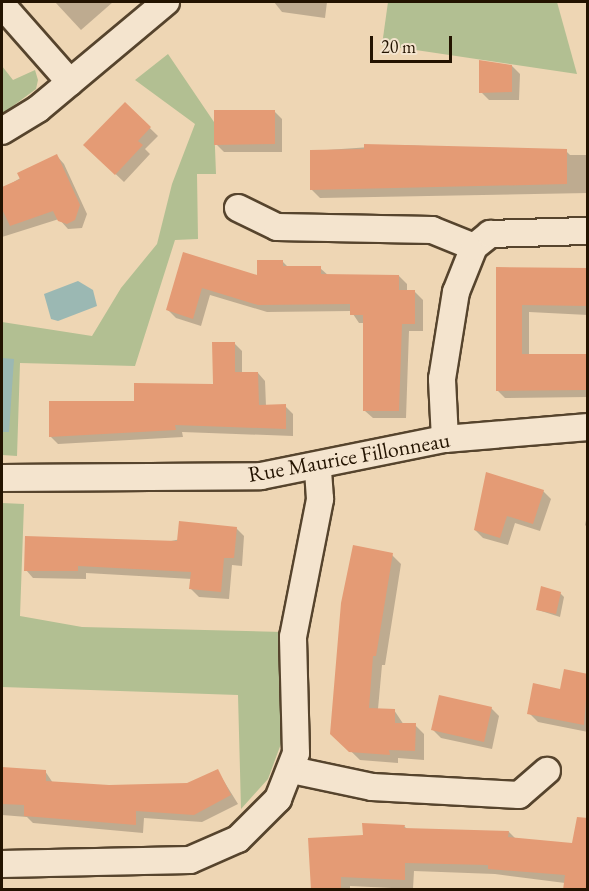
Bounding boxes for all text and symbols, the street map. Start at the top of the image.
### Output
scale bar [373,24,456,62]
text: 20 m [381,35,416,58]
street label: Rue Maurice Fillonneau [246,426,452,488]

